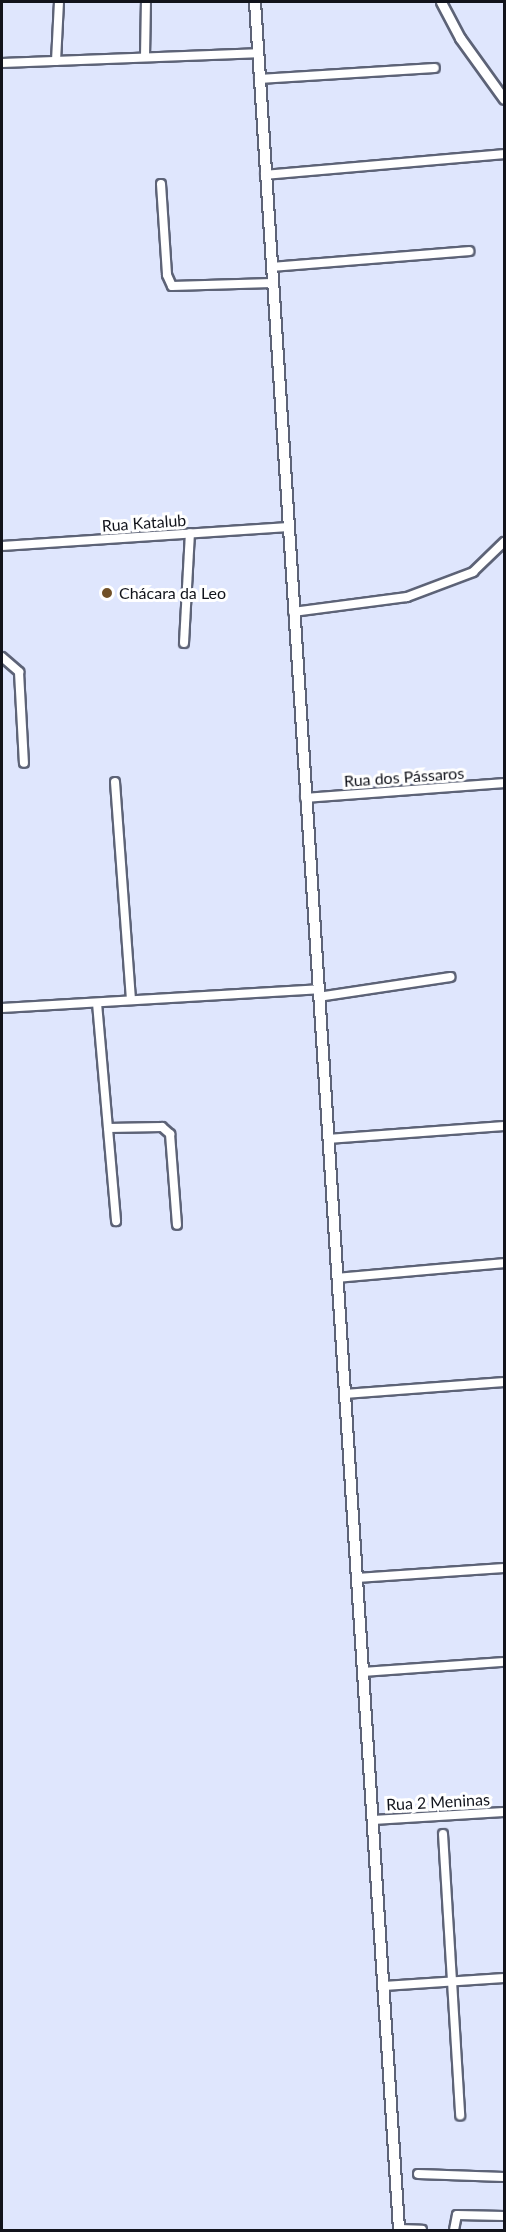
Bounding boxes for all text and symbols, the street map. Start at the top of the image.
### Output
street label: Rua Katalub [101,510,187,536]
place label: Chácara da Leo [119,583,226,603]
marker: Chácara da Leo [100,586,114,600]
street label: Rua dos Pássaros [343,763,465,791]
street label: Rua 2 Meninas [386,1790,490,1814]

